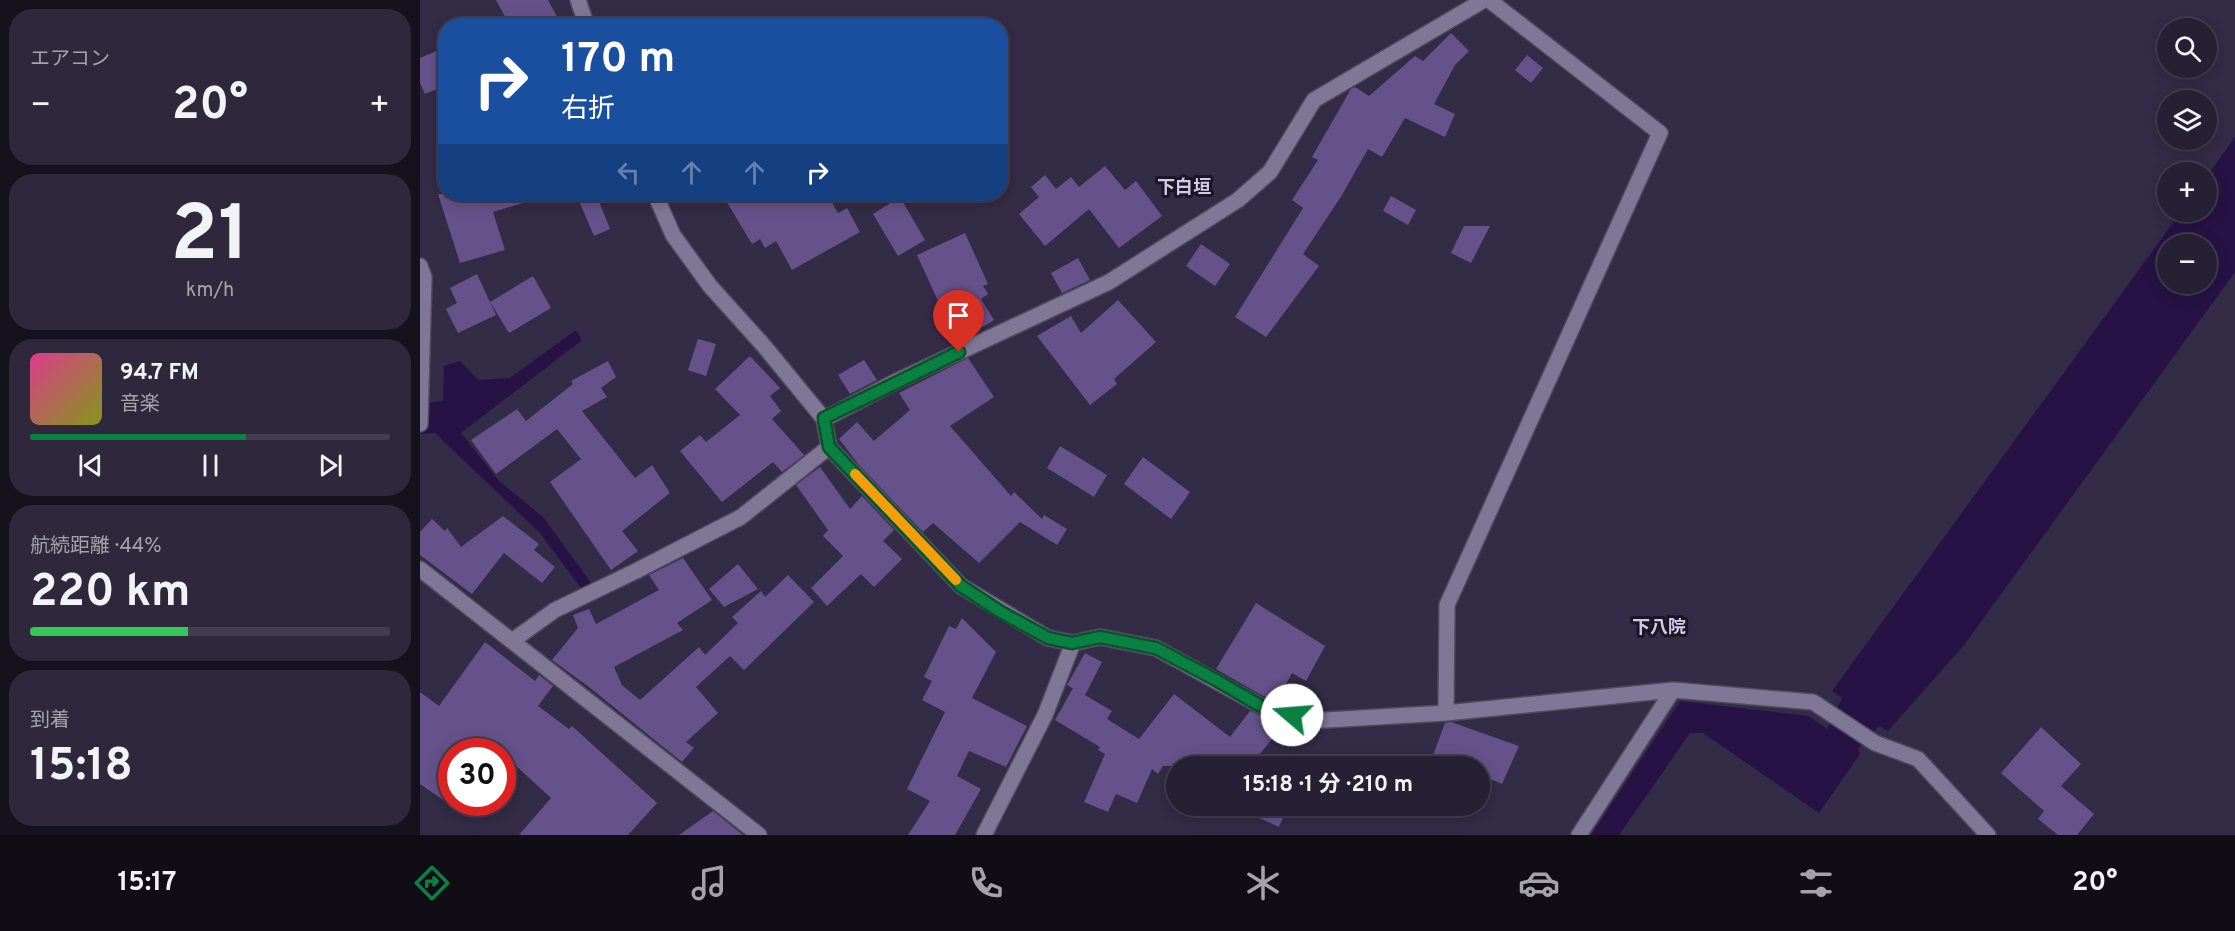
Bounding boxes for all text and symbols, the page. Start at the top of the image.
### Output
map controls [2157,18,2217,294]
button: search [2157,18,2217,78]
text: 170 m [561,34,675,87]
icon: right [462,42,540,120]
text: エアコン [30,47,110,73]
text: 20° [172,78,248,135]
text: − [30,86,51,128]
text: + [369,86,390,128]
button: layers [2157,90,2217,150]
text: 右折 [561,93,615,127]
icon: left [612,156,645,189]
icon: ahead [675,156,708,189]
icon: ahead [738,156,771,189]
icon: right [801,156,834,189]
button: + [2157,162,2217,222]
district label: 下白垣 [1157,177,1211,200]
text: 21 [171,189,249,288]
button: − [2157,234,2217,294]
text: km/h [186,278,234,304]
pin [933,290,984,352]
icon: arrive [942,299,975,332]
text: 94.7 FM [120,360,199,387]
text: 音楽 [120,392,160,418]
icon: previous [74,449,107,482]
icon: pause [194,449,227,482]
icon: next [314,449,347,482]
text: 航続距離 · 44% [30,534,162,560]
text: 220 km [30,565,191,622]
district label: 下八院 [1632,617,1686,640]
position arrow [1260,683,1324,747]
text: 到着 [30,708,70,734]
speed limit sign: 30 [438,738,516,816]
text: 15:18 [30,739,133,796]
text: 15:18 · 1 分 · 210 m [1243,772,1413,799]
icon: directions [411,862,453,904]
icon: music [688,862,730,904]
icon: phone [965,862,1007,904]
icon: climate [1242,862,1284,904]
icon: car [1518,862,1560,904]
icon: filters [1795,862,1837,904]
text: 15:17 [117,866,176,900]
text: 20° [2072,866,2118,900]

